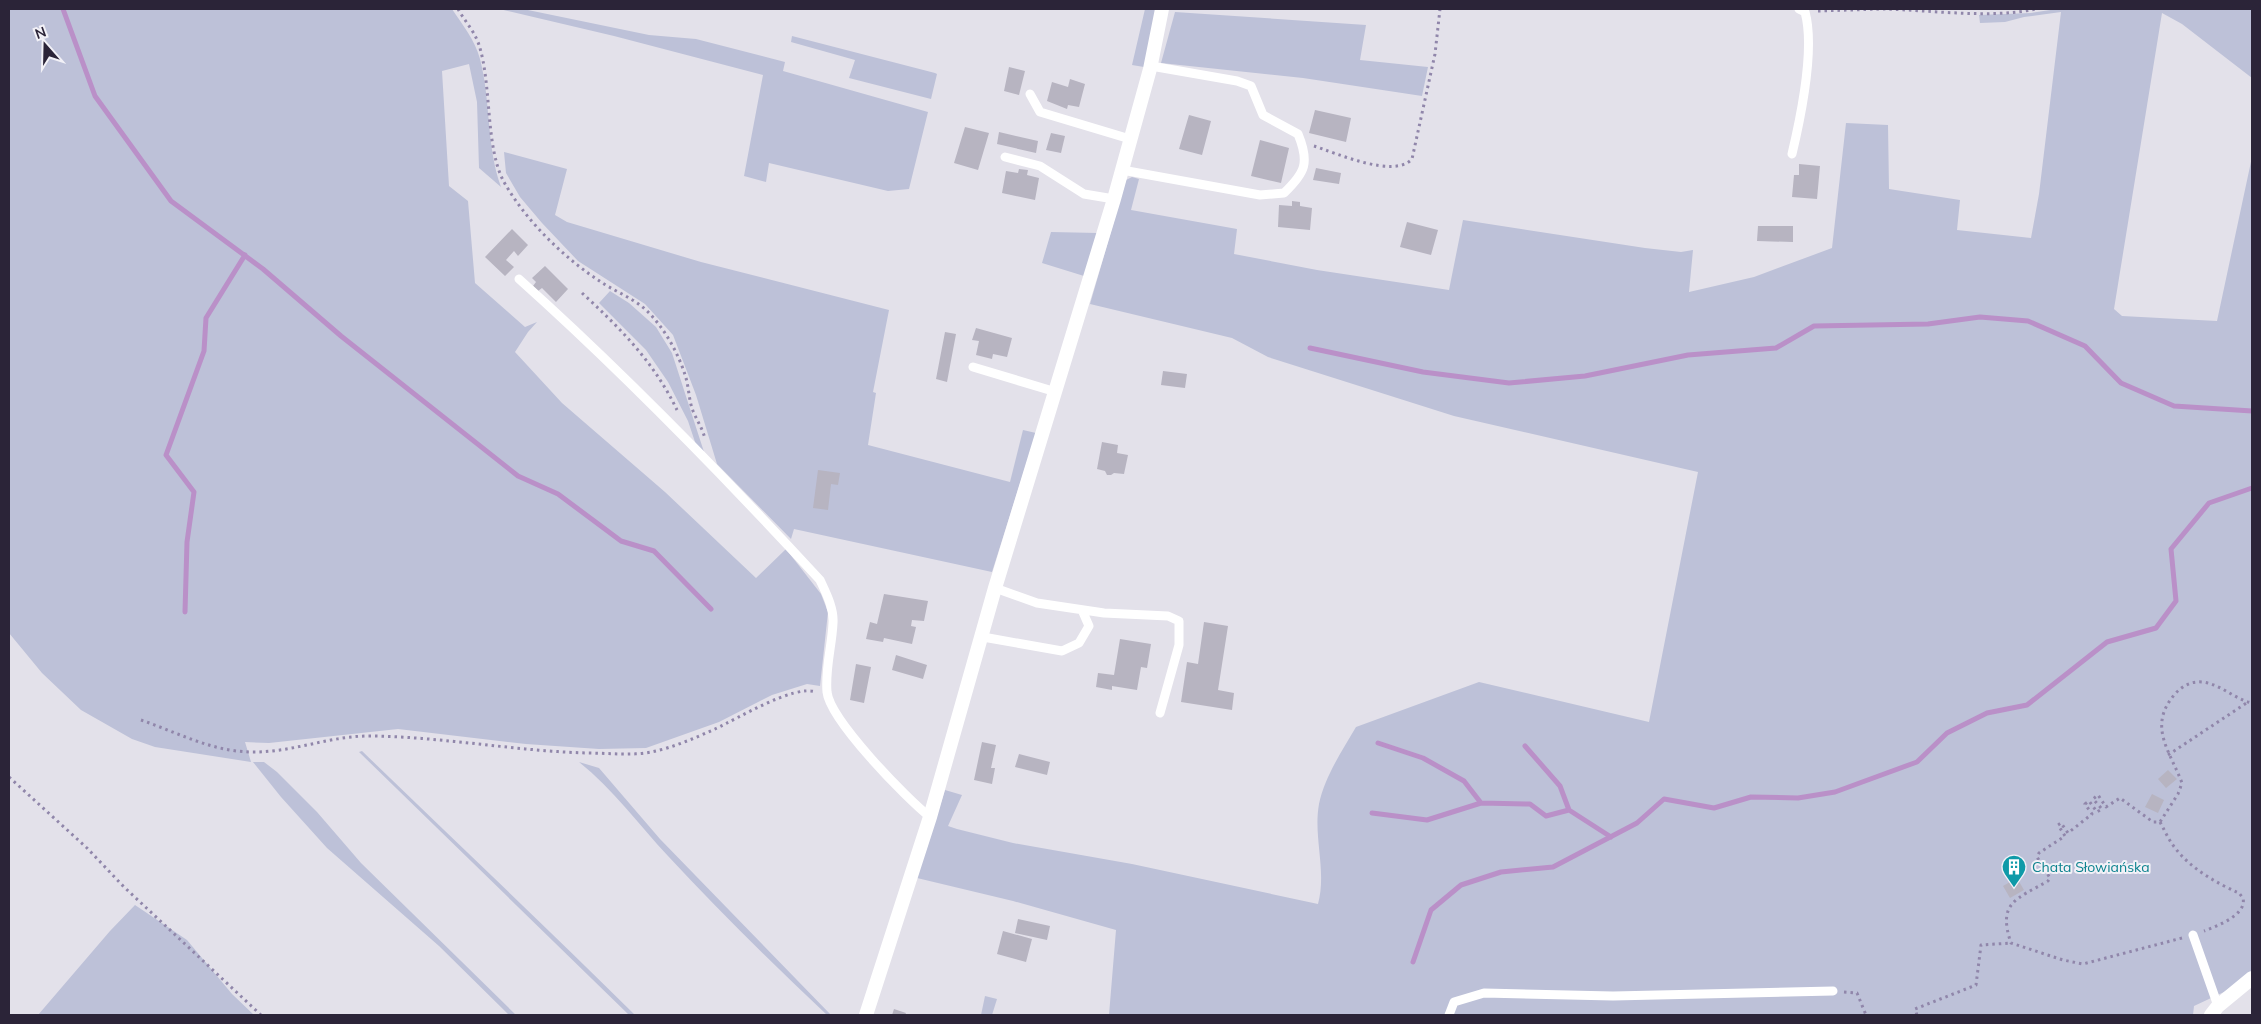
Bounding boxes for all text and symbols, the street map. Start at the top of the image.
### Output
north arrow [20,20,70,70]
text: N [33,23,49,43]
building icon: Chata Słowiańska [2001,854,2027,888]
place label: Chata Słowiańska [2032,858,2150,876]

